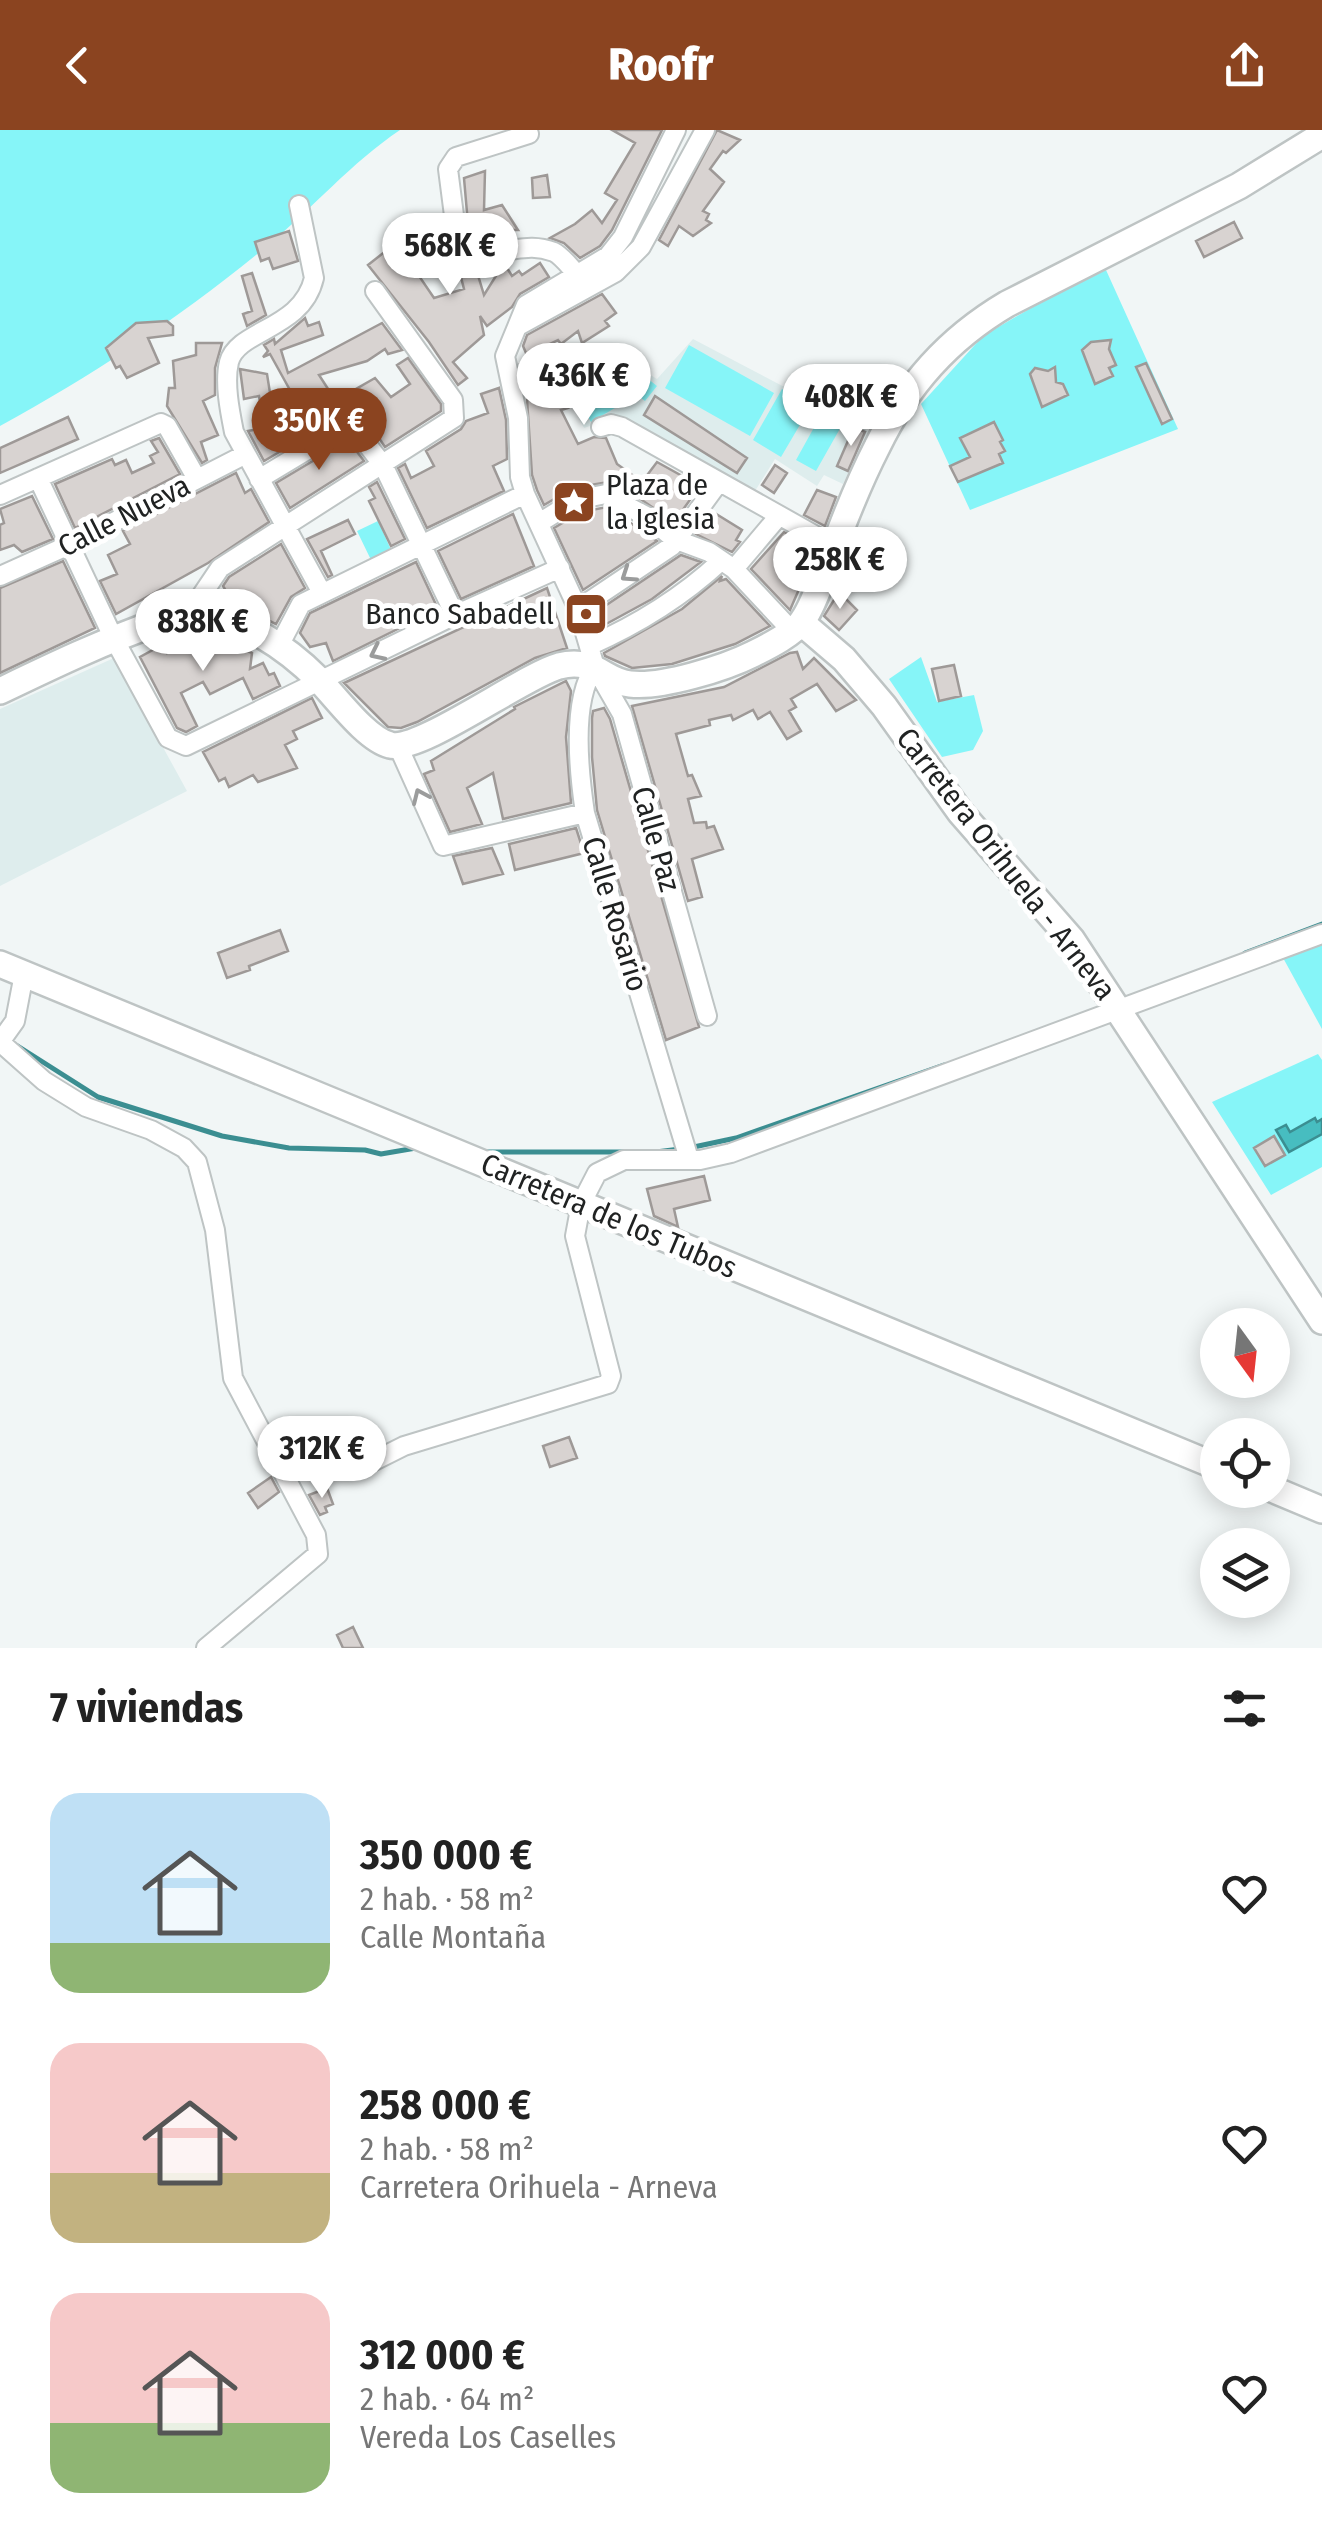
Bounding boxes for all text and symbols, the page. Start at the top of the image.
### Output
icon: back [50,38,105,93]
text: Roofr [609,38,713,92]
icon: share [1217,38,1272,93]
pin: 568K € [369,213,531,298]
text: 568K € [404,226,496,264]
pin: 436K € [503,343,665,428]
text: 436K € [539,356,629,394]
pin: 408K € [770,364,932,449]
text: 408K € [804,377,898,415]
pin: 350K € [238,388,400,473]
text: 350K € [274,401,364,439]
street label: Calle Nueva [52,467,196,565]
place label: Plaza de la Iglesia [606,467,715,537]
place icon: Plaza de la Iglesia [551,479,597,525]
pin: 258K € [759,527,921,612]
text: 258K € [795,540,885,578]
one-way arrow [620,563,638,582]
pin: 838K € [122,589,284,674]
bank icon: Banco Sabadell [563,591,609,637]
place label: Banco Sabadell [365,596,554,632]
text: 838K € [157,602,249,640]
one-way arrow [369,640,387,660]
street label: Carretera Orihuela - Arneva [889,721,1123,1007]
street label: Calle Paz [624,782,688,896]
one-way arrow [413,788,433,806]
street label: Calle Rosario [574,832,656,996]
street label: Carretera de los Tubos [476,1146,742,1286]
north arrow [1200,1308,1290,1398]
map controls [1200,1308,1290,1618]
pin: 312K € [241,1416,403,1501]
button: locate [1200,1418,1290,1508]
text: 312K € [279,1429,365,1467]
button: layers [1200,1528,1290,1618]
icon: filters [1217,1681,1272,1736]
text: 7 viviendas [50,1683,243,1733]
text: 350 000 € [360,1830,532,1880]
icon: home [130,1833,250,1953]
icon: heart [1217,1866,1272,1921]
text: 2 hab. · 58 m² [360,1880,534,1918]
text: Calle Montaña [360,1918,546,1956]
text: 258 000 € [360,2080,531,2130]
icon: home [130,2083,250,2203]
icon: heart [1217,2116,1272,2171]
text: 2 hab. · 58 m² [360,2130,534,2168]
text: Carretera Orihuela - Arneva [360,2168,718,2206]
text: 312 000 € [360,2330,525,2380]
icon: home [130,2333,250,2453]
icon: heart [1217,2366,1272,2421]
text: 2 hab. · 64 m² [360,2380,534,2418]
text: Vereda Los Caselles [360,2418,616,2456]

